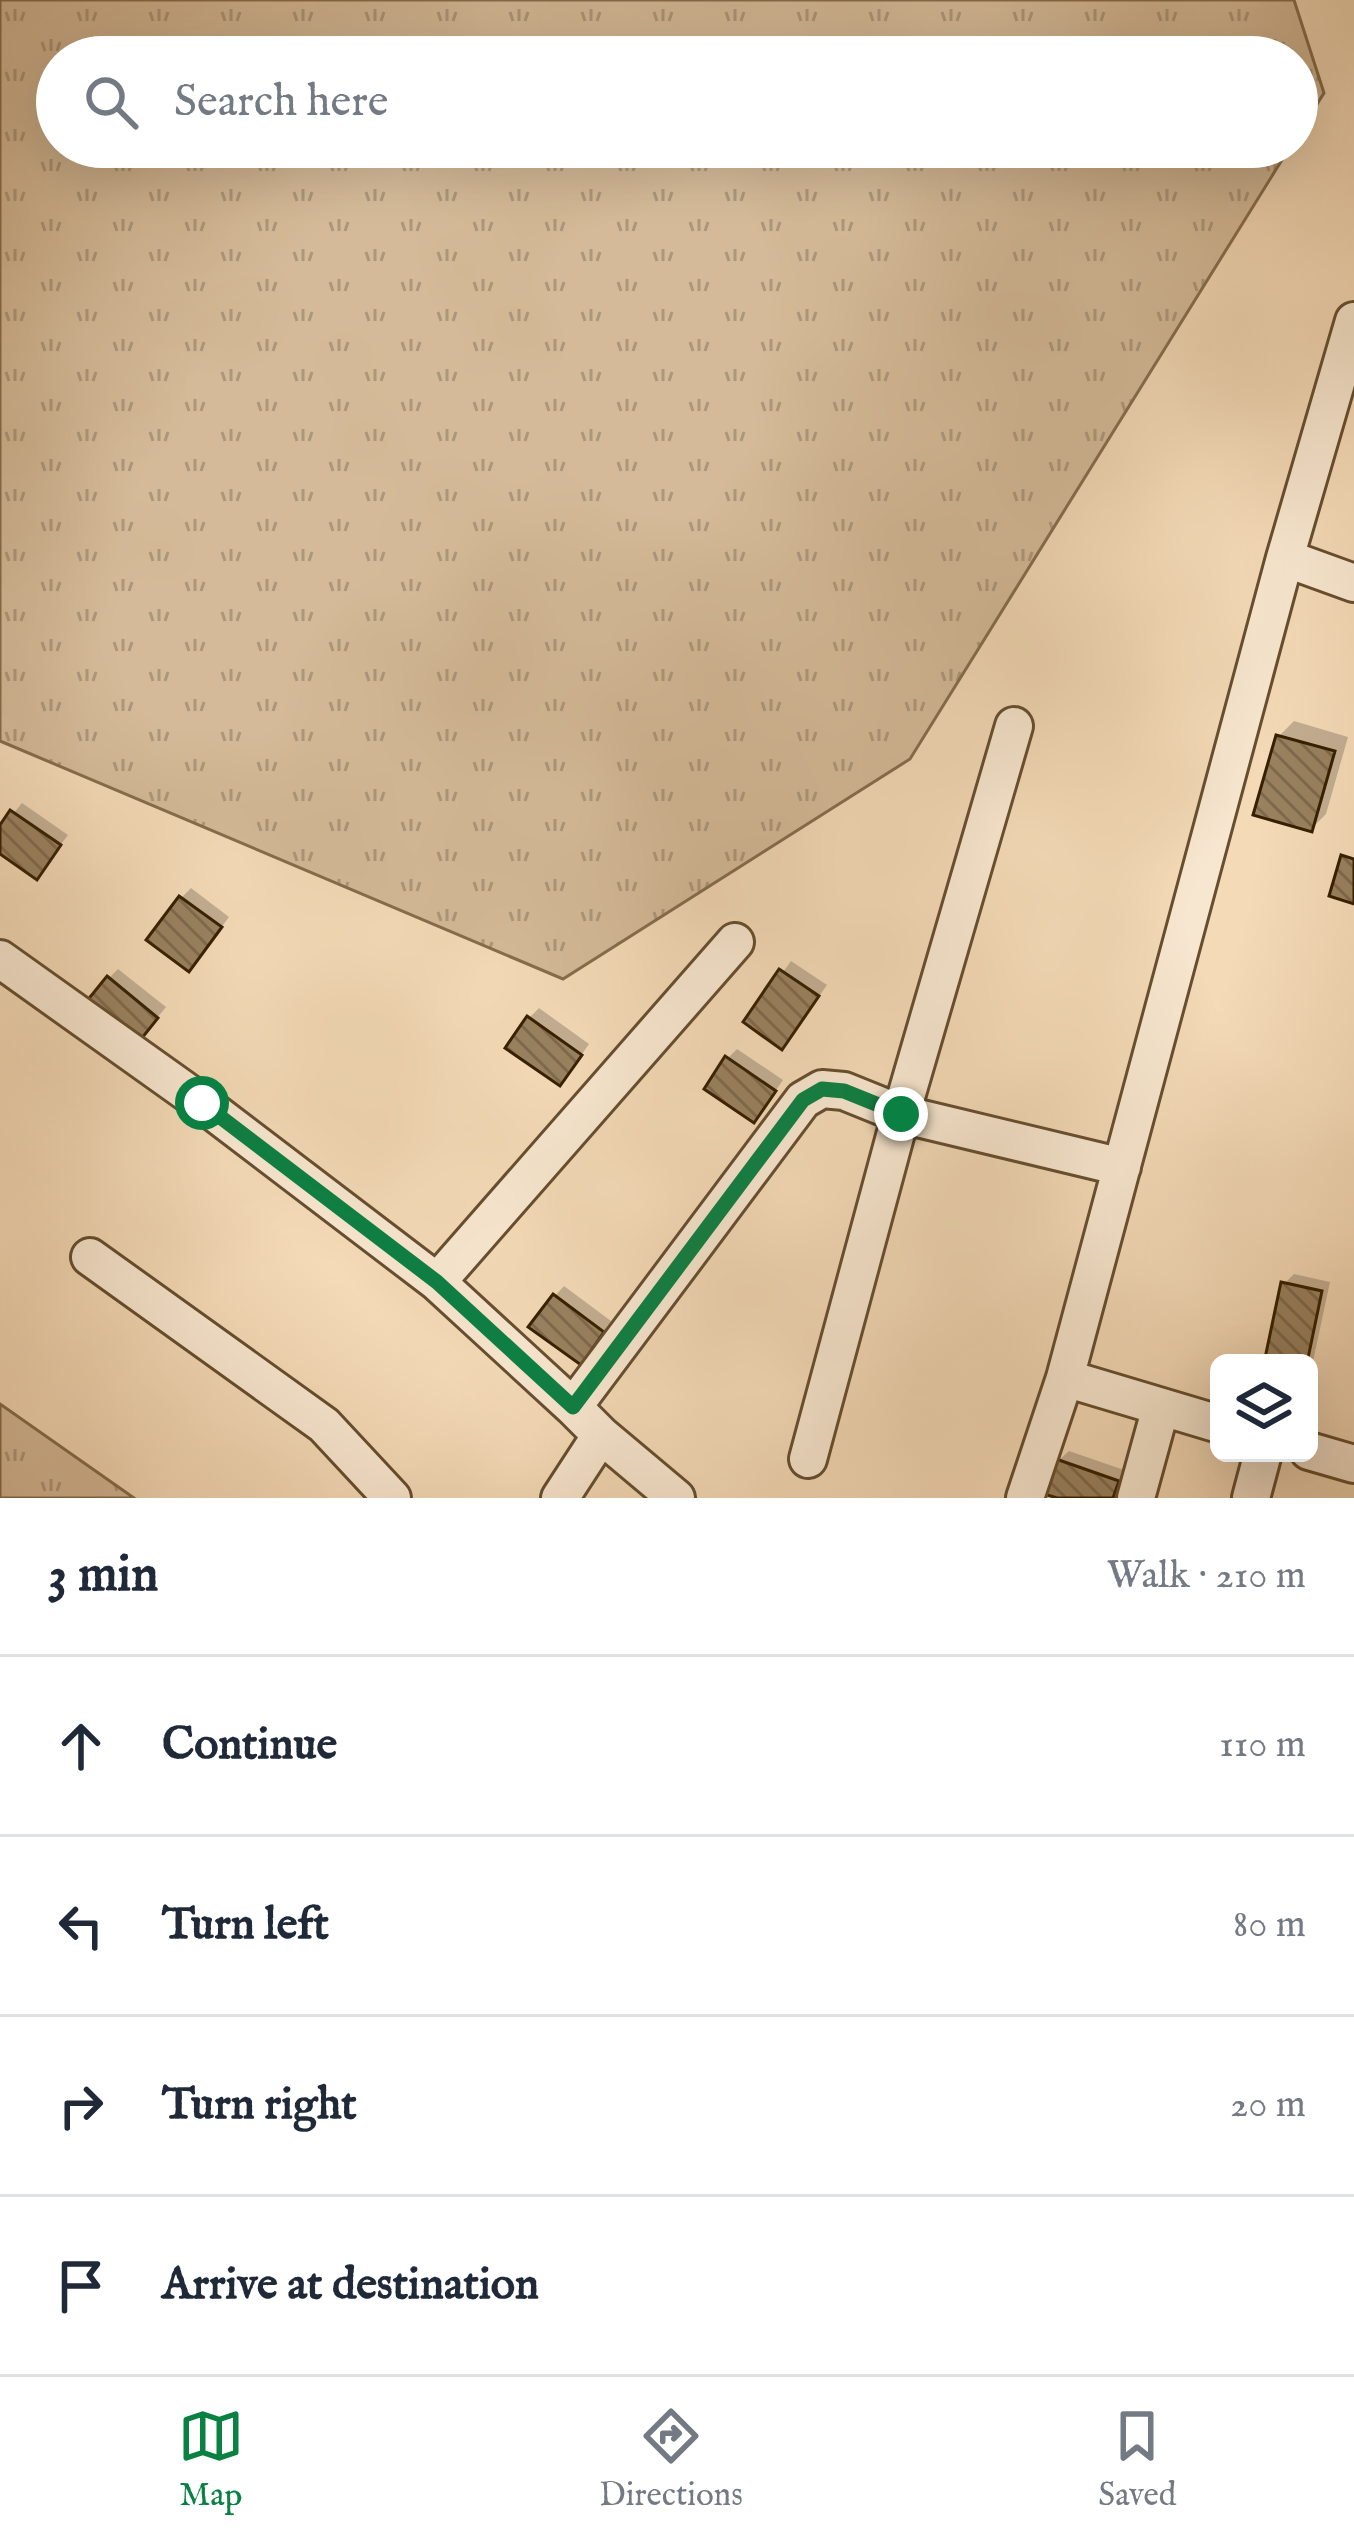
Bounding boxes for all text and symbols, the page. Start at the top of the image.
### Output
search box [36,36,1318,168]
icon: search [78,69,144,135]
text: Search here [174,74,388,131]
route start [175,1076,229,1130]
route end [874,1087,928,1141]
map controls [1210,1354,1318,1462]
button: layers [1210,1354,1318,1462]
text: 3 min [48,1544,158,1609]
text: Walk · 210 m [1107,1552,1306,1601]
icon: ahead [48,1713,114,1779]
text: Continue [162,1717,337,1774]
text: 110 m [1219,1721,1306,1770]
icon: left [48,1893,114,1959]
text: Turn left [162,1897,329,1954]
text: 80 m [1233,1901,1306,1950]
icon: right [48,2073,114,2139]
text: Turn right [162,2077,357,2134]
text: 20 m [1230,2081,1306,2130]
icon: arrive [48,2253,114,2319]
text: Arrive at destination [162,2257,539,2314]
tab: Map [178,2403,244,2517]
tab: Directions [599,2403,743,2517]
tab: Saved [1098,2403,1176,2517]

